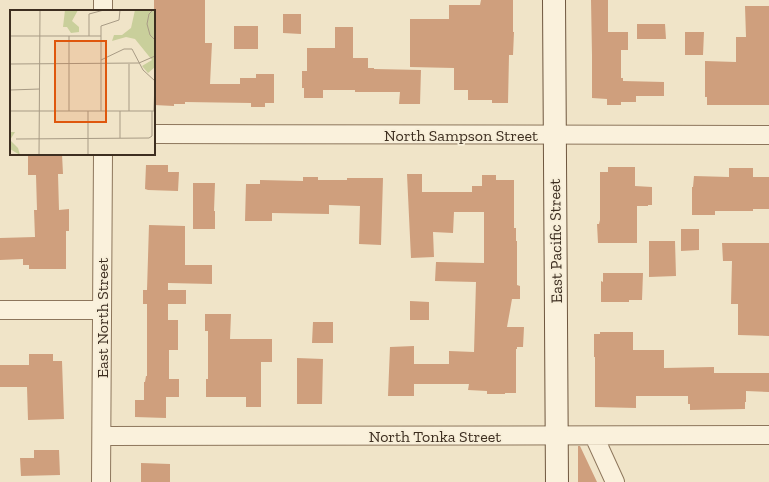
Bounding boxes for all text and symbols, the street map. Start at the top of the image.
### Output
inset map [10,10,155,155]
street label: North Sampson Street [384,126,538,145]
street label: East Pacific Street [545,178,566,303]
street label: East North Street [93,258,112,378]
street label: North Tonka Street [369,427,501,446]

